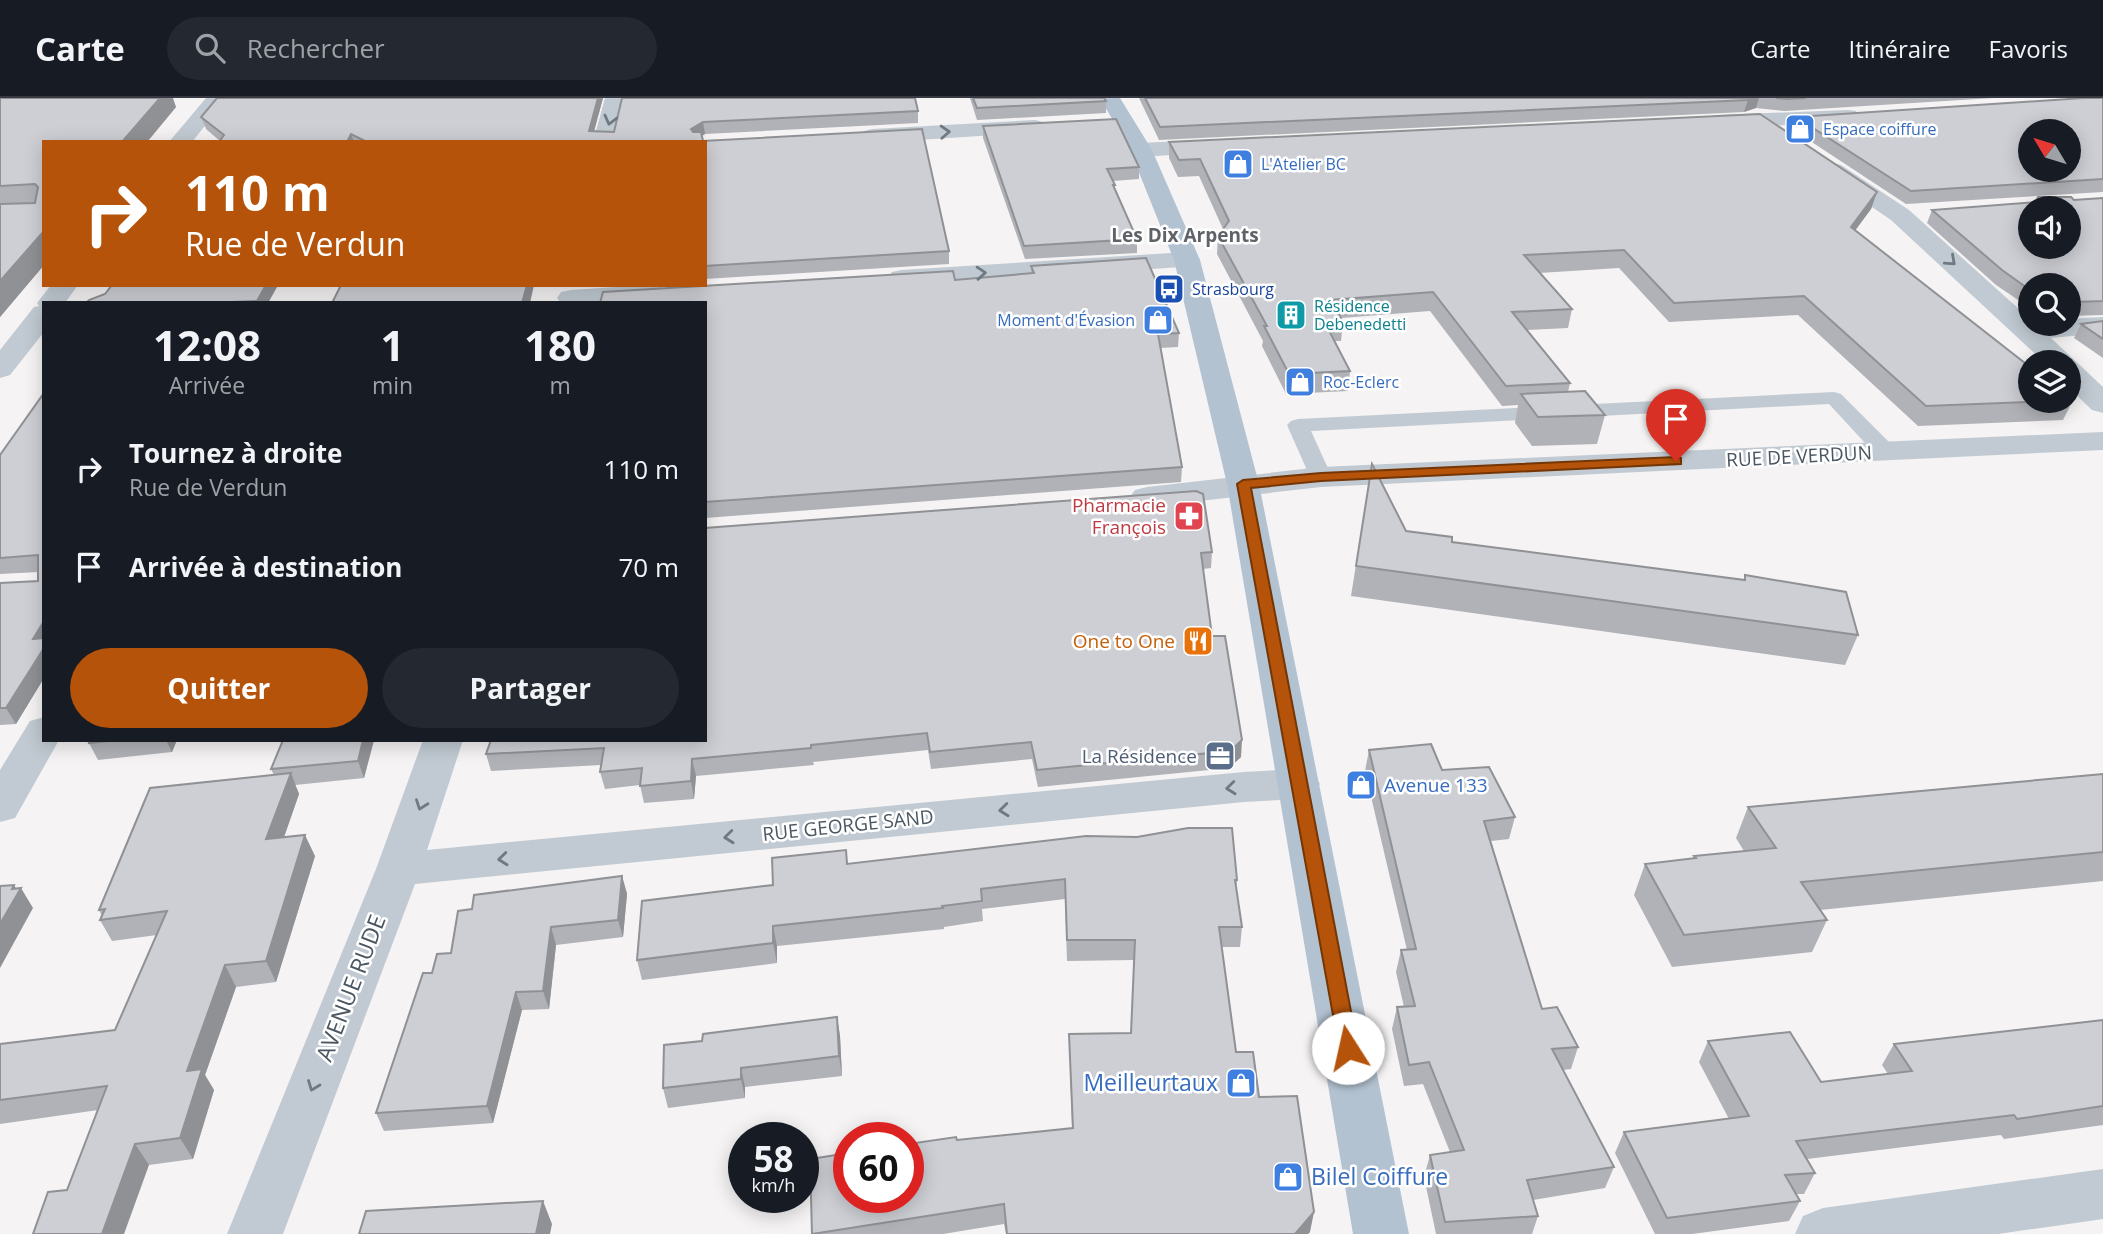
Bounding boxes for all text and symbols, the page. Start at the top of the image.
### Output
search box [167,17,657,80]
text: Carte [35,26,125,71]
icon: search [191,29,229,67]
text: Rechercher [247,30,385,66]
text: Carte [1750,32,1811,65]
text: Itinéraire [1849,32,1951,65]
text: Favoris [1989,32,2068,65]
shop icon: Espace coiffure [1783,112,1817,146]
one-way arrow [603,114,618,126]
place label: Espace coiffure [1823,118,1936,140]
north arrow [2018,119,2081,182]
map controls [2018,119,2081,413]
one-way arrow [939,124,950,139]
shop icon: L'Atelier BC [1221,147,1255,181]
place label: L'Atelier BC [1261,153,1346,175]
text: 110 m [185,159,330,225]
icon: right [70,168,161,259]
button: sound [2018,196,2081,259]
text: Rue de Verdun [185,222,405,265]
district label: Les Dix Arpents [1111,222,1259,248]
one-way arrow [1943,253,1956,265]
one-way arrow [976,266,987,281]
bus stop icon: Strasbourg [1152,272,1186,306]
button: search [2018,273,2081,336]
place label: Strasbourg [1192,278,1274,300]
place label: Résidence Debenedetti [1314,295,1406,335]
building icon: Résidence Debenedetti [1274,298,1308,332]
shop icon: Moment d'Évasion [1141,303,1175,337]
place label: Moment d'Évasion [997,309,1135,331]
text: 12:08 [153,316,261,373]
text: 1 [380,316,405,373]
text: 180 [524,316,596,373]
button: layers [2018,350,2081,413]
shop icon: Roc-Eclerc [1283,365,1317,399]
text: Arrivée [169,369,245,401]
text: min [372,369,413,401]
text: m [549,369,571,401]
place label: Roc-Eclerc [1323,371,1399,393]
pin [1646,389,1706,461]
icon: arrive [1657,400,1695,438]
text: Tournez à droite [129,435,342,471]
street label: RUE DE VERDUN [1725,439,1873,473]
icon: right [70,450,108,488]
text: 110 m [604,451,679,487]
text: Rue de Verdun [129,471,287,503]
place label: Pharmacie François [1072,492,1166,540]
pharmacy icon: Pharmacie François [1172,499,1206,533]
icon: arrive [70,548,108,586]
text: Arrivée à destination [129,549,402,585]
text: 70 m [618,549,679,585]
restaurant icon: One to One [1181,624,1215,658]
place label: One to One [1073,628,1175,654]
button: Quitter [70,648,368,728]
button: Partager [382,648,679,728]
office icon: La Résidence [1203,739,1237,773]
place label: La Résidence [1082,743,1197,769]
shop icon: Avenue 133 [1344,768,1378,802]
place label: Avenue 133 [1384,772,1488,798]
one-way arrow [1225,780,1236,795]
one-way arrow [415,798,429,810]
one-way arrow [999,802,1010,817]
street label: RUE GEORGE SAND [761,803,935,847]
one-way arrow [723,829,734,844]
one-way arrow [497,851,508,866]
street label: AVENUE RUDE [307,910,393,1065]
position arrow [1311,1011,1385,1085]
place label: Meilleurtaux [1083,1066,1218,1098]
shop icon: Meilleurtaux [1224,1066,1258,1100]
one-way arrow [307,1079,321,1091]
speed limit sign: 60 [833,1122,924,1213]
text: 58 [753,1135,794,1182]
shop icon: Bilel Coiffure [1271,1160,1305,1194]
place label: Bilel Coiffure [1311,1160,1448,1192]
text: km/h [752,1173,795,1197]

